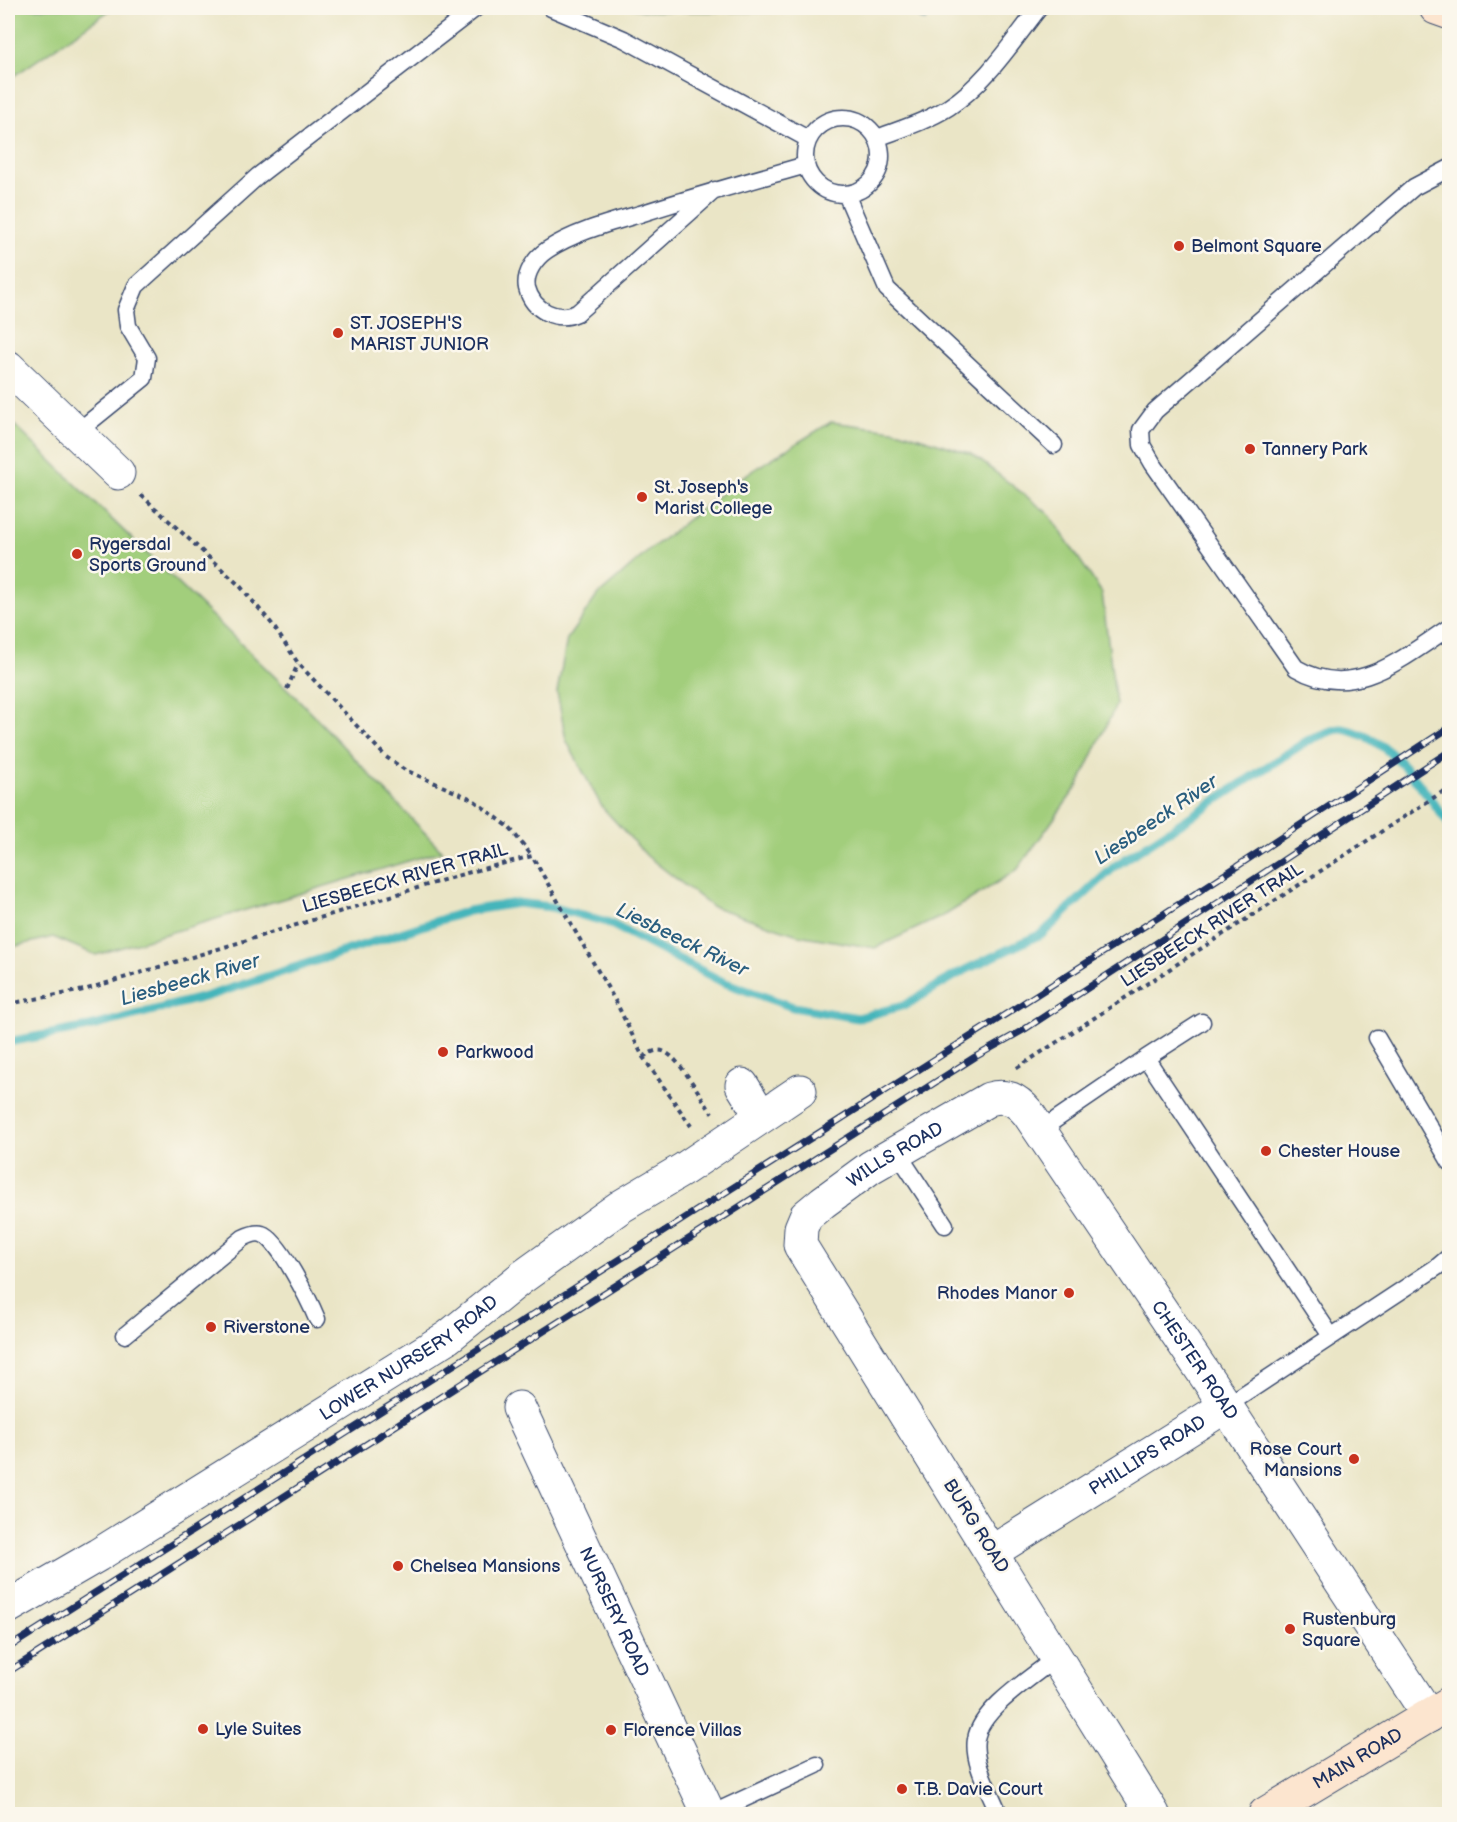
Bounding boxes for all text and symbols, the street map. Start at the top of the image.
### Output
place label: Belmont Square [1191,236,1322,257]
marker: Belmont Square [1172,239,1186,253]
place label: ST. JOSEPH'S MARIST JUNIOR [350,313,489,355]
marker: ST. JOSEPH'S MARIST JUNIOR [331,326,345,340]
place label: Tannery Park [1262,439,1368,460]
marker: Tannery Park [1243,442,1257,456]
place label: St. Joseph's Marist College [654,477,773,519]
marker: St. Joseph's Marist College [635,490,649,504]
place label: Rygersdal Sports Ground [89,534,207,576]
marker: Rygersdal Sports Ground [70,547,84,561]
water label: Liesbeeck River [1090,769,1224,870]
street label: LIESBEECK RIVER TRAIL [300,838,511,917]
street label: LIESBEECK RIVER TRAIL [1117,858,1307,992]
water label: Liesbeeck River [612,898,753,983]
water label: Liesbeeck River [118,948,264,1011]
place label: Parkwood [455,1042,534,1063]
marker: Parkwood [436,1045,450,1059]
street label: WILLS ROAD [843,1117,947,1192]
place label: Chester House [1278,1141,1400,1162]
marker: Chester House [1259,1144,1273,1158]
place label: Rhodes Manor [937,1283,1057,1304]
marker: Rhodes Manor [1062,1286,1076,1300]
street label: LOWER NURSERY ROAD [316,1291,502,1425]
street label: CHESTER ROAD [1147,1297,1242,1423]
place label: Riverstone [223,1317,310,1338]
marker: Riverstone [204,1320,218,1334]
street label: PHILLIPS ROAD [1085,1411,1210,1499]
place label: Rose Court Mansions [1249,1439,1342,1481]
marker: Rose Court Mansions [1347,1452,1361,1466]
street label: BURG ROAD [939,1475,1013,1577]
street label: NURSERY ROAD [575,1544,654,1680]
place label: Chelsea Mansions [410,1556,560,1577]
marker: Chelsea Mansions [391,1559,405,1573]
place label: Rustenburg Square [1302,1609,1396,1651]
marker: Rustenburg Square [1283,1622,1297,1636]
place label: Lyle Suites [215,1719,302,1740]
place label: Florence Villas [623,1720,742,1741]
marker: Lyle Suites [196,1722,210,1736]
marker: Florence Villas [604,1723,618,1737]
street label: MAIN ROAD [1309,1724,1406,1793]
place label: T.B. Davie Court [914,1779,1043,1800]
marker: T.B. Davie Court [895,1782,909,1796]

